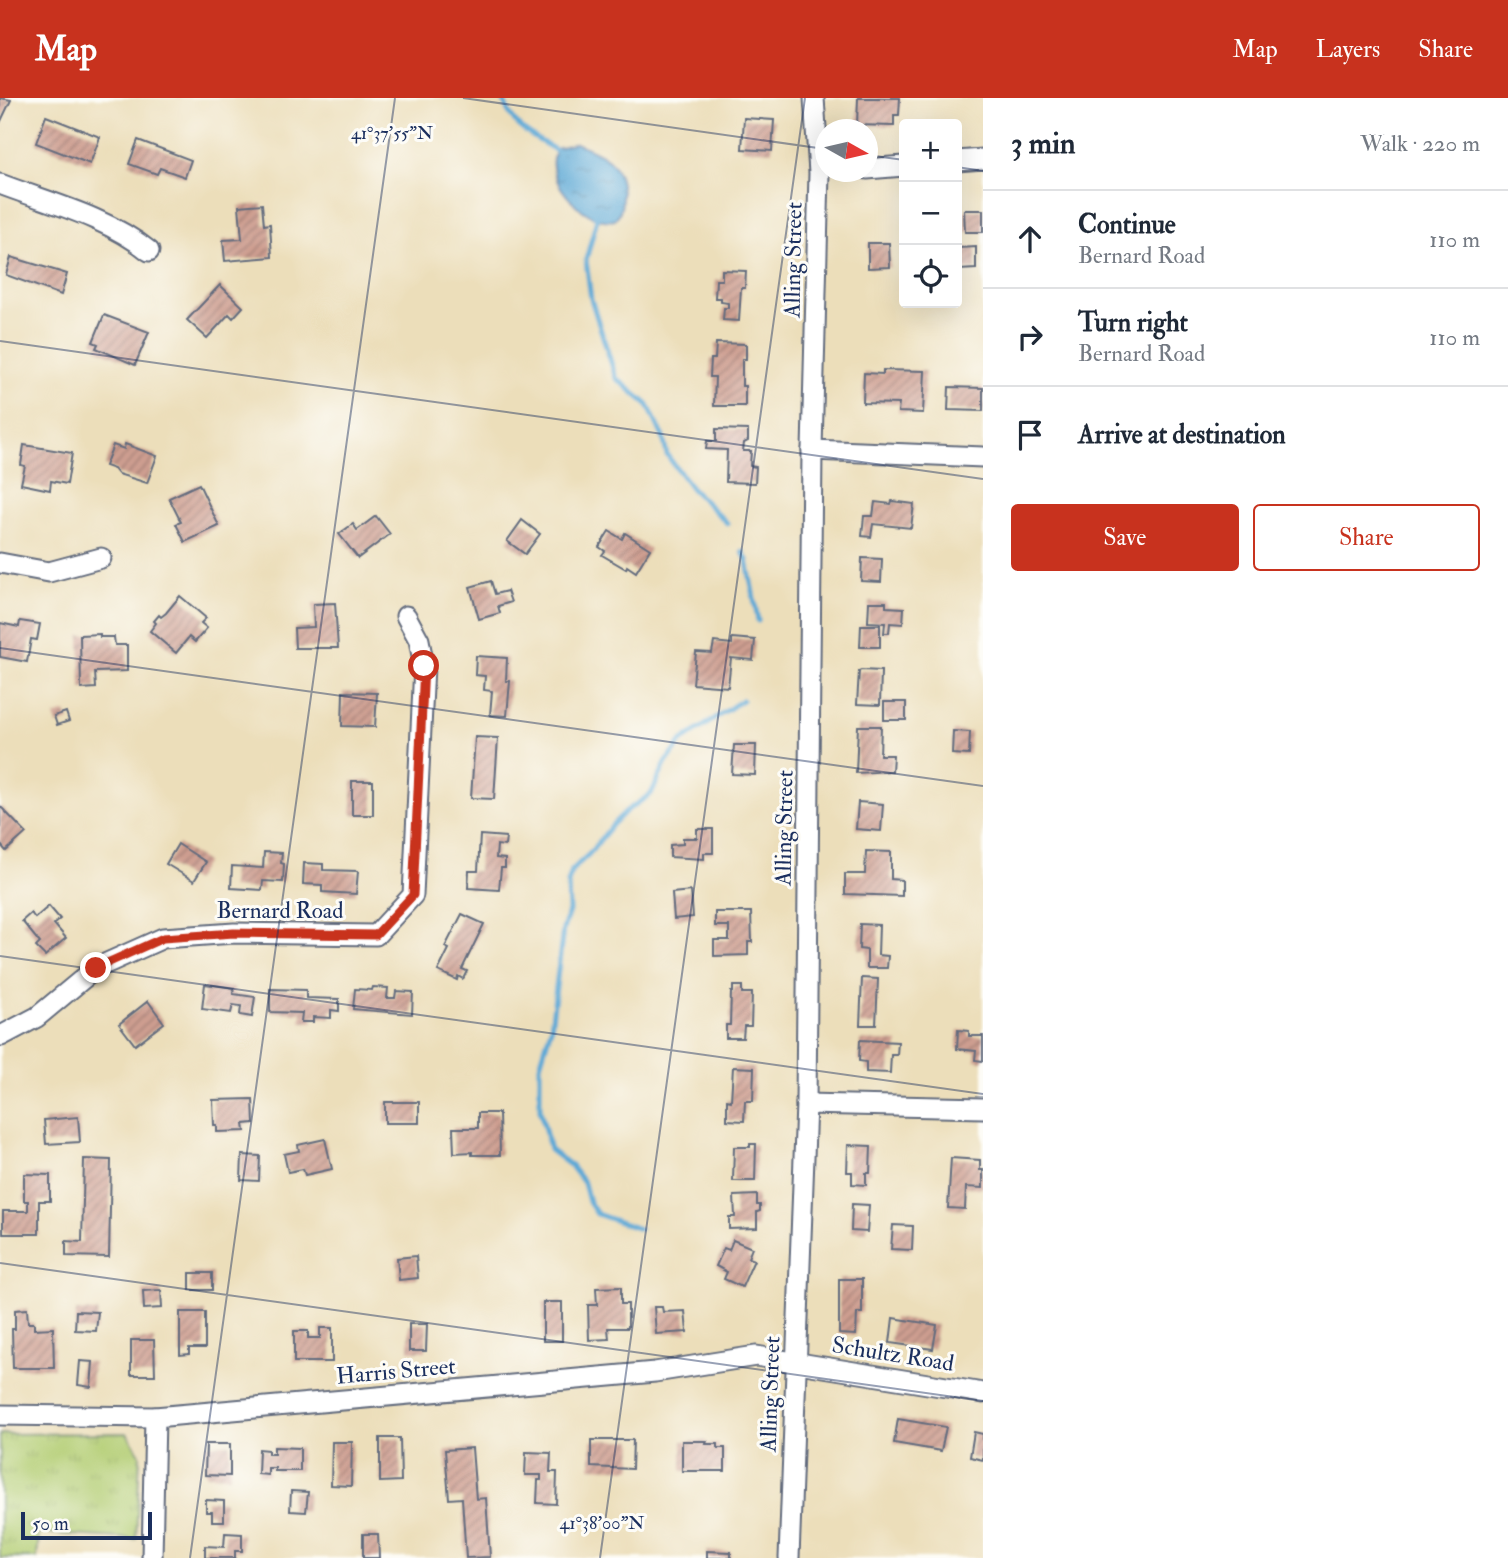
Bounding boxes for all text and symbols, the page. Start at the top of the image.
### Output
text: Map [35,29,97,70]
text: Map [1233,34,1278,65]
text: Layers [1316,34,1380,65]
text: Share [1418,34,1473,65]
north arrow [815,119,878,182]
map controls [899,119,962,308]
button: + [899,119,962,182]
text: 41°37'55"N [351,122,433,145]
text: 3 min [1011,125,1076,162]
text: Walk · 220 m [1360,129,1480,158]
button: − [899,182,962,245]
street label: Alling Street [777,202,809,319]
text: Continue [1078,209,1176,241]
icon: ahead [1011,220,1049,258]
text: 110 m [1429,225,1480,254]
text: Bernard Road [1078,241,1205,270]
button: locate [899,245,962,308]
text: Turn right [1078,307,1188,339]
icon: right [1011,318,1049,356]
text: 110 m [1429,323,1480,352]
text: Bernard Road [1078,339,1205,368]
icon: arrive [1011,416,1049,454]
text: Arrive at destination [1078,419,1286,451]
button: Save [1011,504,1239,571]
button: Share [1253,504,1480,571]
route start [408,650,439,681]
street label: Alling Street [768,770,800,887]
street label: Bernard Road [216,896,344,925]
route end [80,952,111,983]
street label: Schultz Road [830,1330,956,1378]
street label: Alling Street [753,1336,787,1453]
street label: Harris Street [335,1351,457,1391]
scale bar [21,1509,152,1541]
text: 50 m [32,1512,69,1536]
text: 41°38'00"N [560,1512,644,1535]

